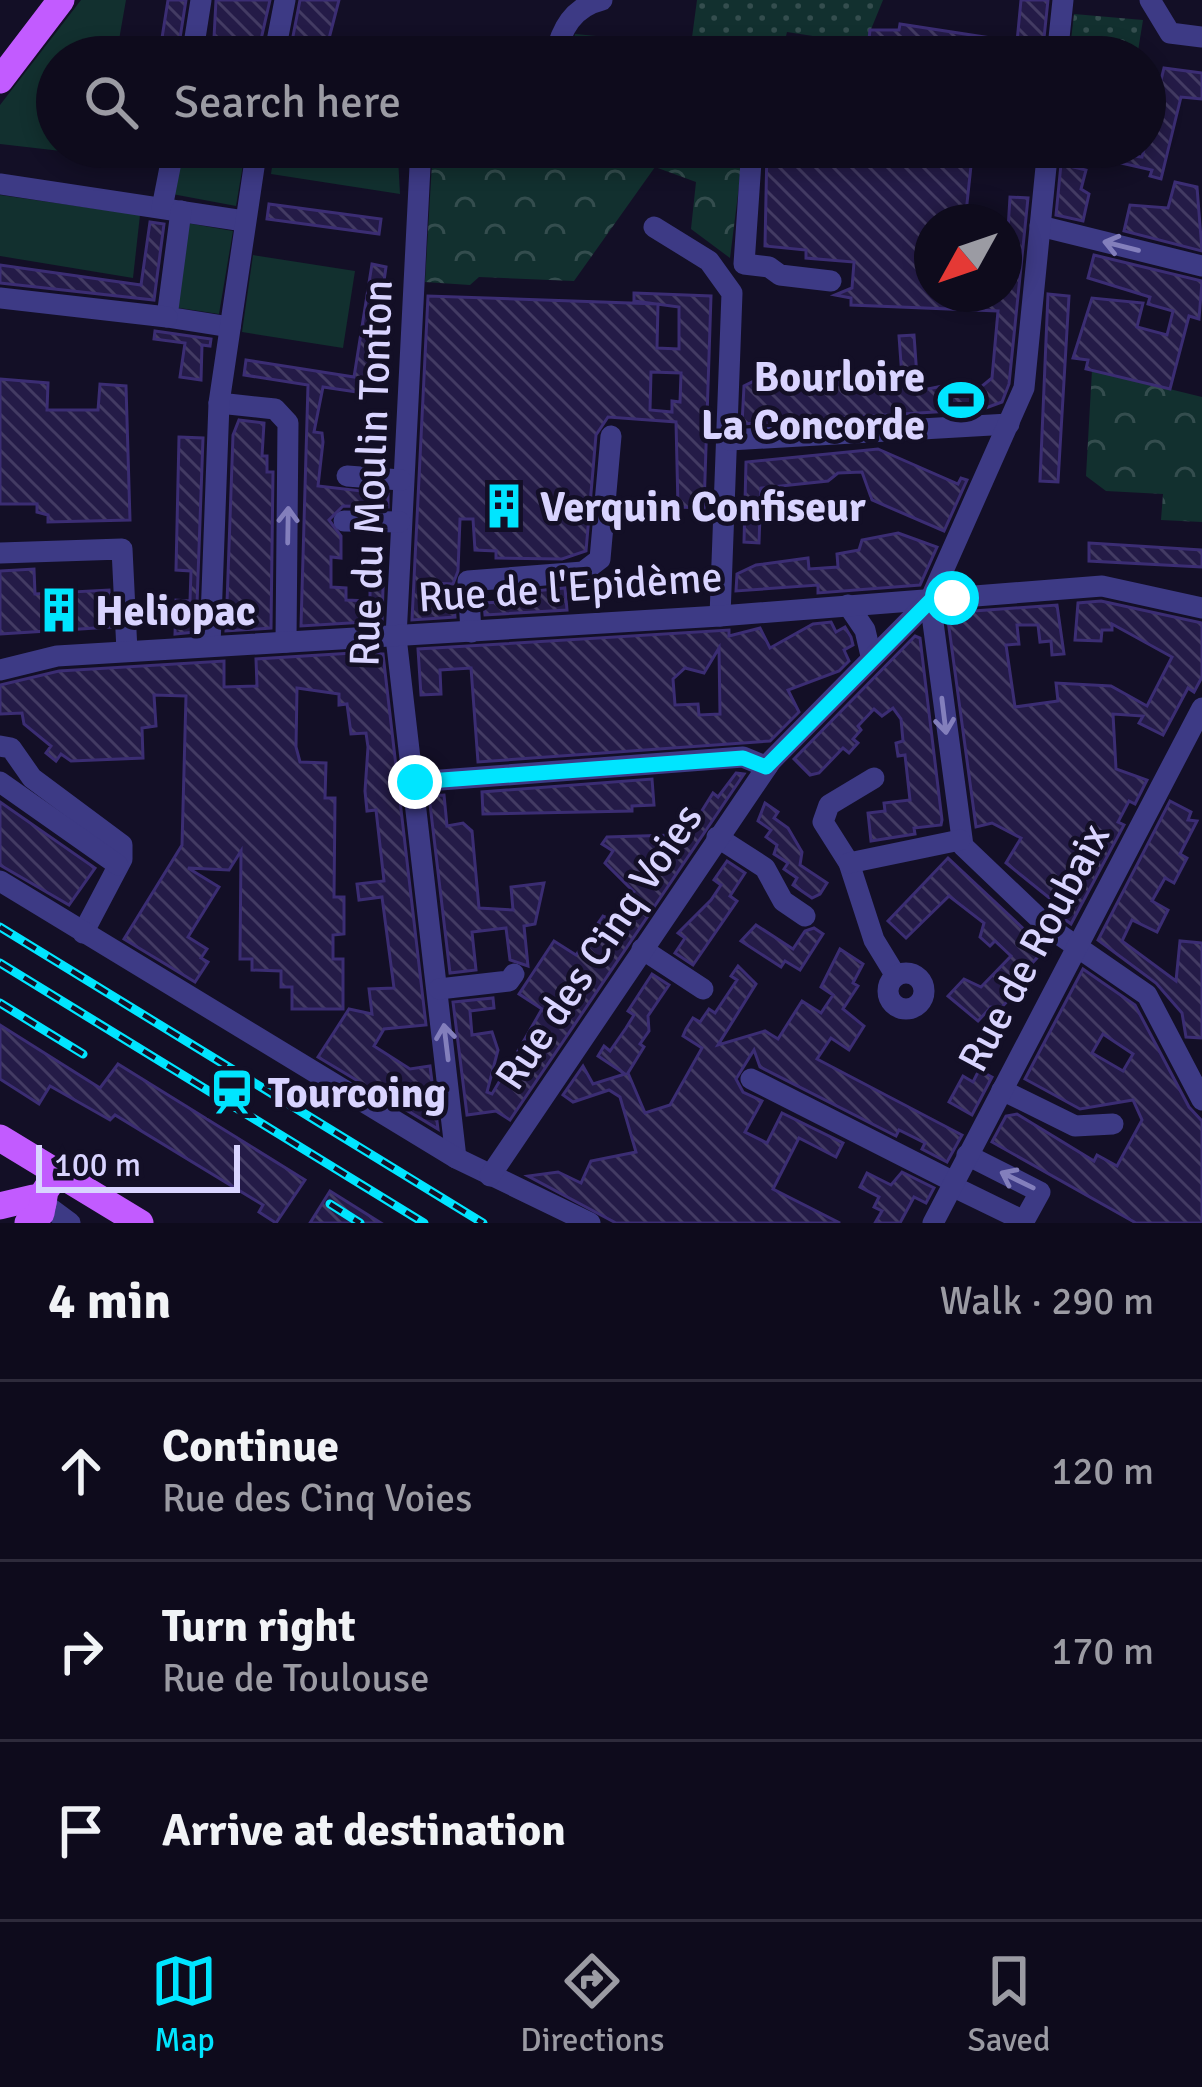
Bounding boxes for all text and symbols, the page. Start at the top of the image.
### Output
search box [36,36,1166,168]
icon: search [78,69,144,135]
text: Search here [174,75,401,130]
north arrow [914,204,1022,312]
one-way arrow [1103,234,1141,256]
street label: Rue du Moulin Tonton [339,279,404,667]
place label: Bourloire La Concorde [701,352,925,451]
sports icon: Bourloire La Concorde [936,375,986,425]
building icon: Verquin Confiseur [479,481,529,531]
place label: Verquin Confiseur [540,482,866,533]
one-way arrow [276,506,299,545]
street label: Rue de l'Epidème [416,551,724,624]
route start [925,571,979,625]
building icon: Heliopac [34,585,84,635]
place label: Heliopac [95,586,256,637]
one-way arrow [933,696,956,735]
route end [388,755,442,809]
street label: Rue des Cinq Voies [485,794,714,1100]
street label: Rue de Roubaix [948,815,1121,1080]
one-way arrow [434,1023,456,1062]
station icon: Tourcoing [207,1067,257,1117]
place label: Tourcoing [268,1068,446,1119]
scale bar [36,1139,240,1192]
text: 100 m [54,1145,141,1186]
one-way arrow [1000,1168,1036,1191]
text: 4 min [48,1270,171,1333]
text: Walk · 290 m [940,1277,1154,1325]
text: Continue [162,1419,339,1474]
icon: ahead [48,1438,114,1504]
text: 120 m [1051,1447,1154,1495]
text: Rue des Cinq Voies [162,1474,472,1522]
text: Turn right [162,1599,356,1654]
icon: right [48,1618,114,1684]
text: 170 m [1051,1627,1154,1675]
text: Rue de Toulouse [162,1654,429,1702]
icon: arrive [48,1798,114,1864]
text: Arrive at destination [162,1803,566,1858]
tab: Map [151,1948,217,2061]
tab: Directions [520,1948,665,2061]
tab: Saved [967,1948,1051,2061]

